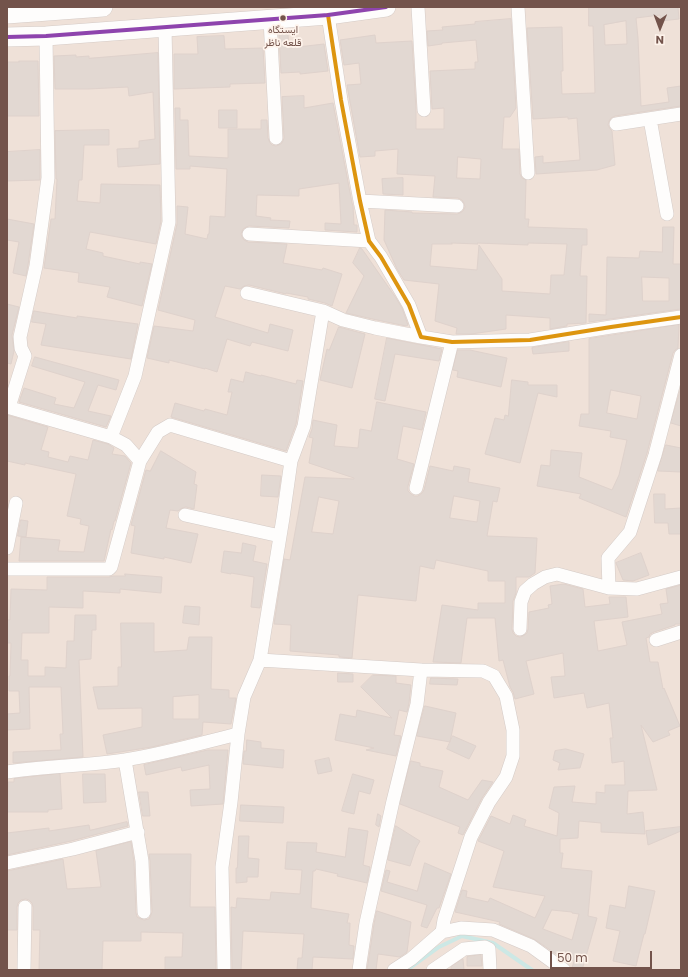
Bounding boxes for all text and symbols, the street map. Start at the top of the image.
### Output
north arrow [640,8,680,48]
marker: ایستگاه قلعه ناظر [278,13,288,23]
place label: ایستگاه قلعه ناظر [264,24,302,48]
text: N [656,32,664,48]
scale bar [552,943,654,969]
text: 50 m [557,949,588,966]

